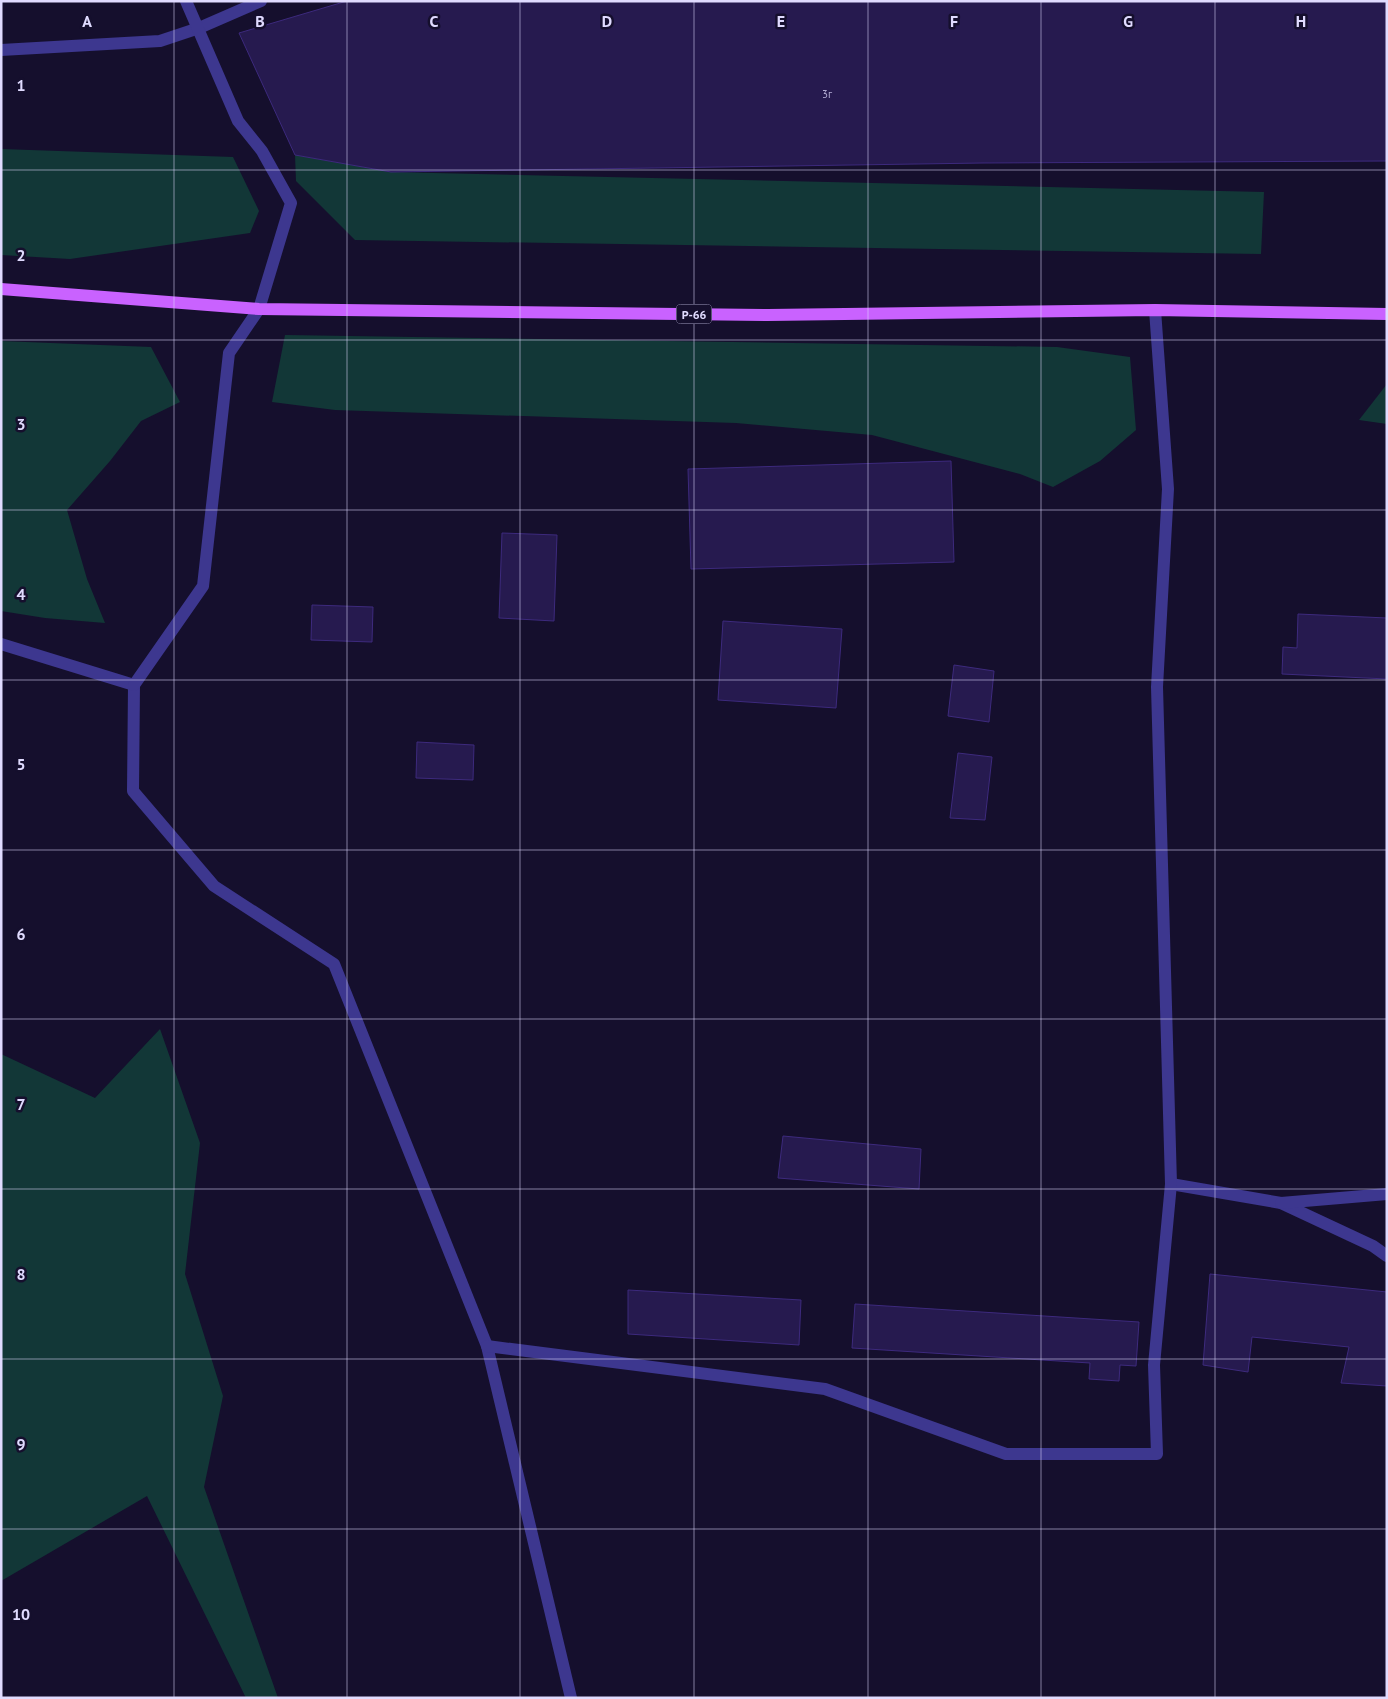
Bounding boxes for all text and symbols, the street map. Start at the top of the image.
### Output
text: A [82,11,92,31]
text: B [255,11,265,31]
text: C [430,11,439,31]
text: D [602,11,612,31]
text: E [777,11,785,31]
text: F [950,11,958,31]
text: G [1123,11,1133,31]
text: H [1296,11,1306,31]
text: 1 [16,75,26,95]
house number: 3г [822,87,833,101]
text: 2 [16,245,26,265]
road number: Р-66 [676,304,712,324]
text: 3 [16,414,26,434]
text: 4 [16,584,26,604]
text: 5 [16,754,26,774]
text: 6 [16,924,26,944]
text: 7 [16,1094,26,1114]
text: 8 [16,1264,26,1284]
text: 9 [16,1434,26,1454]
text: 10 [12,1604,30,1624]

